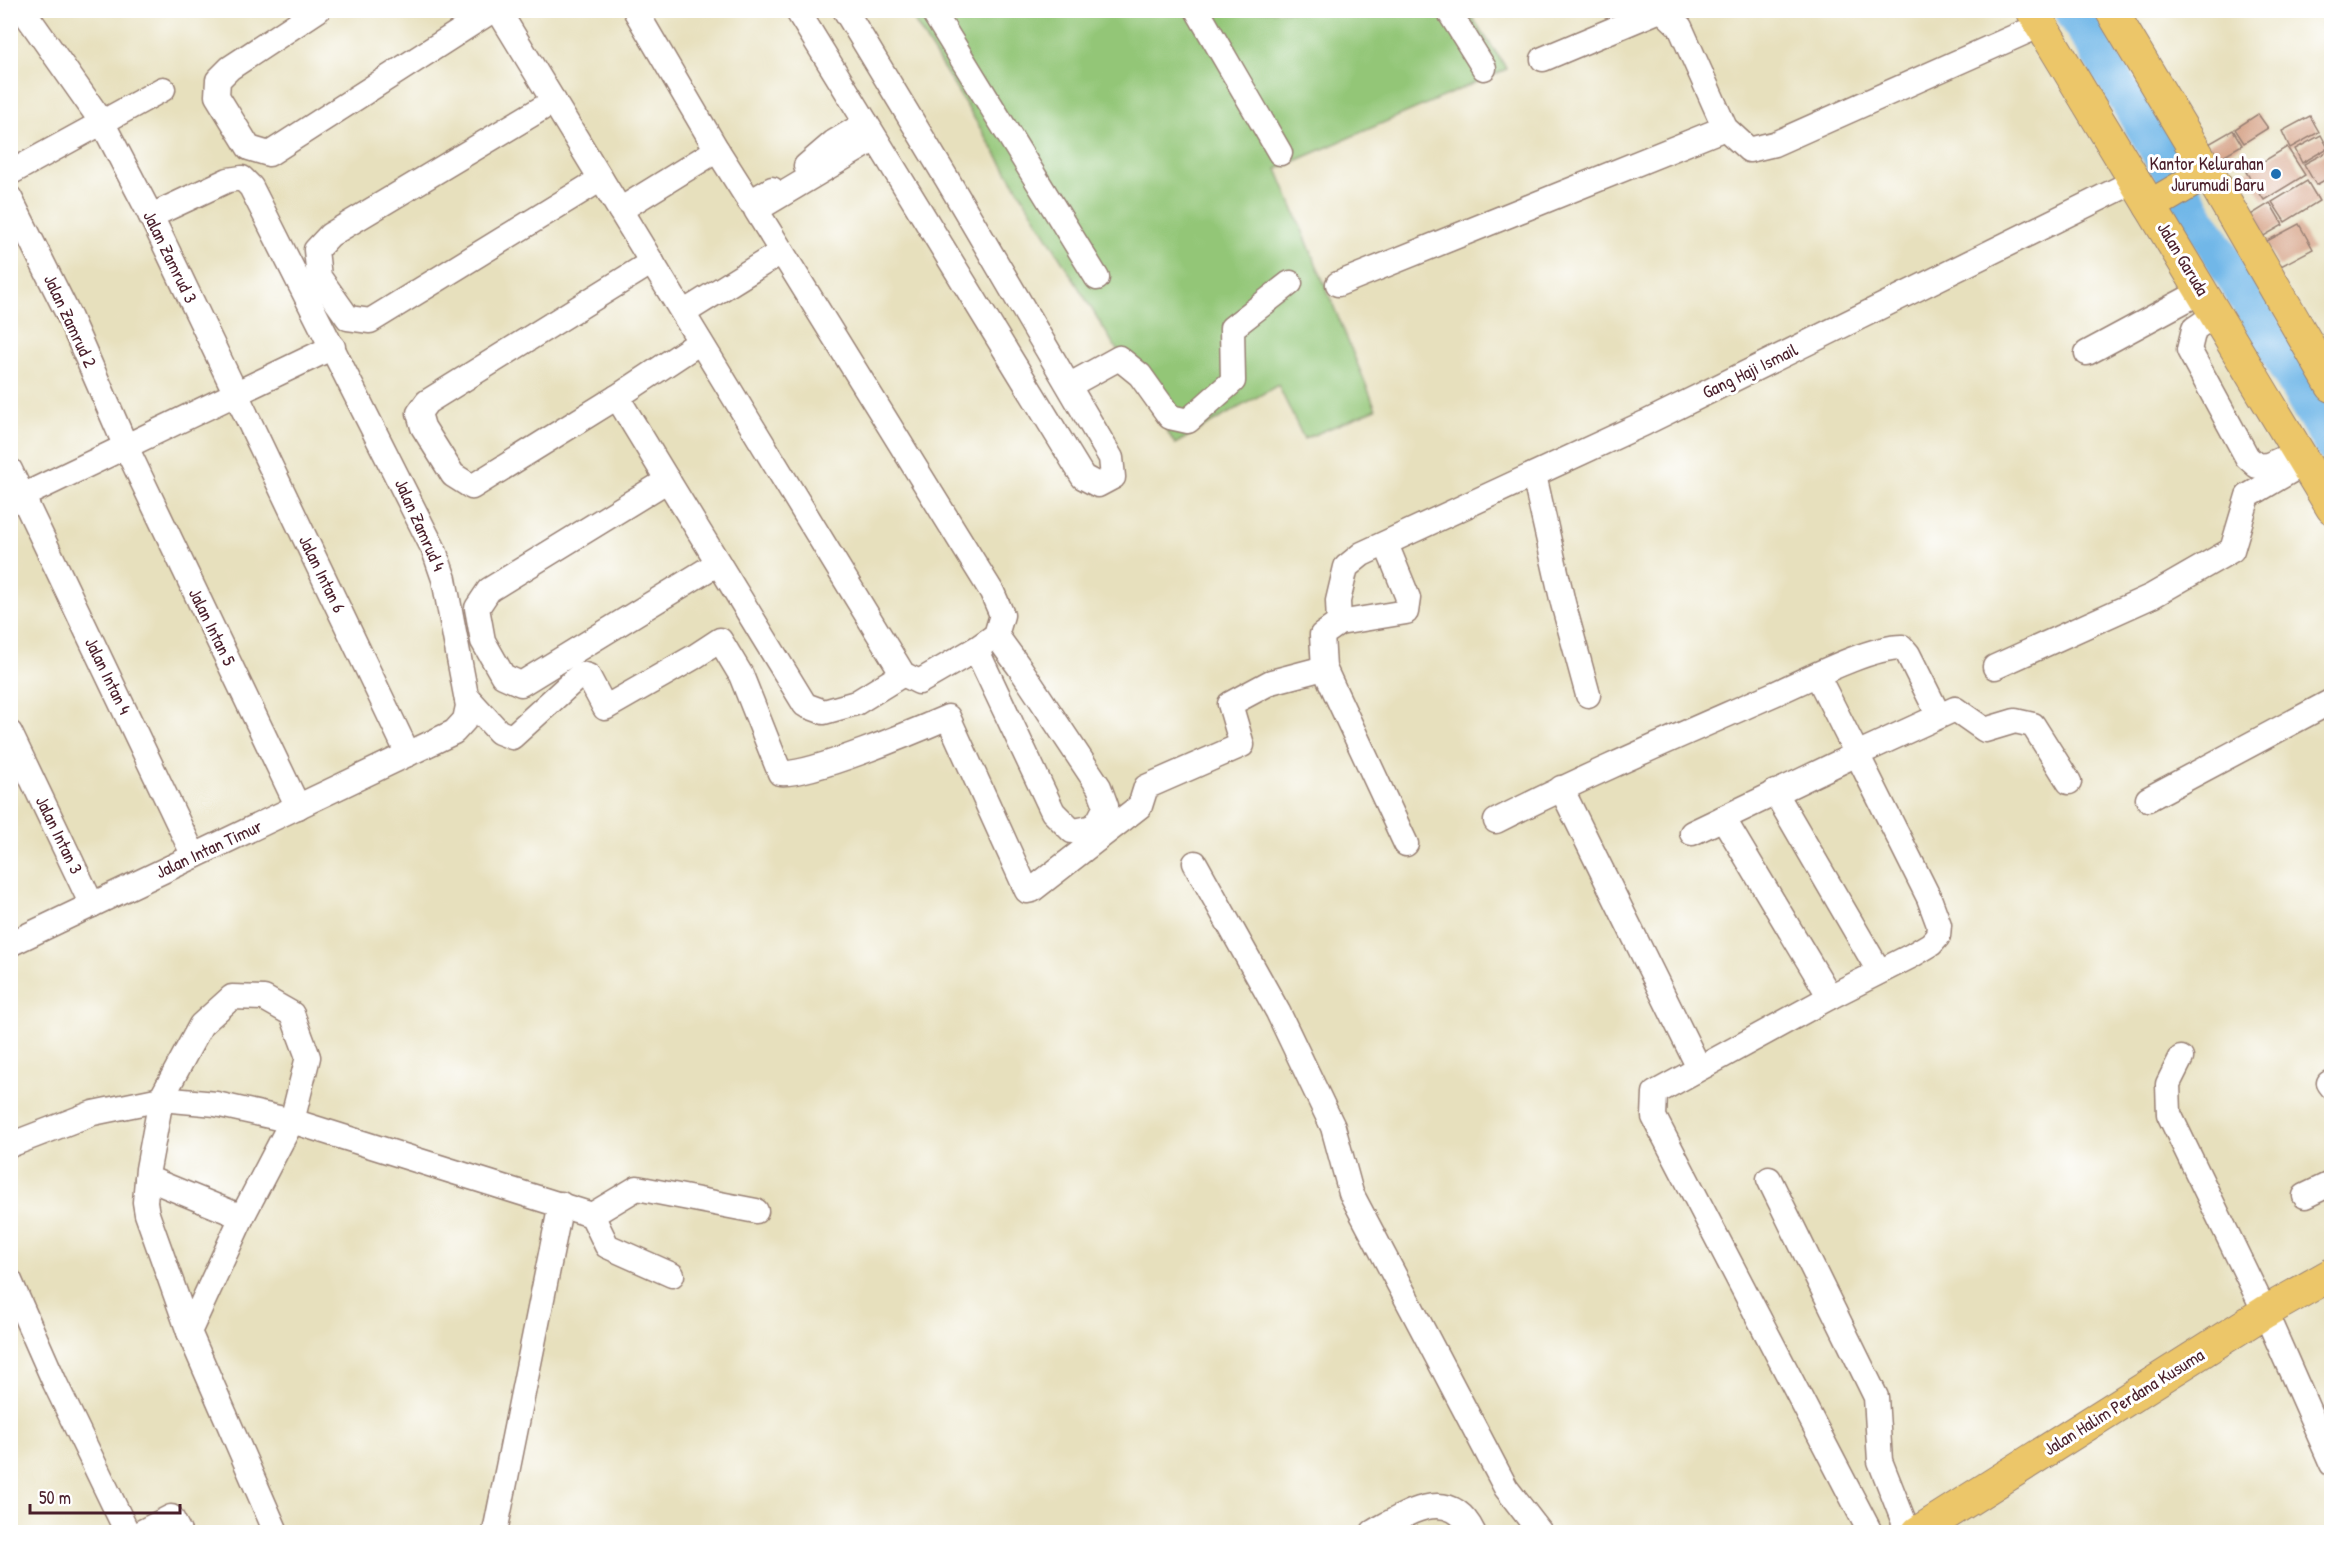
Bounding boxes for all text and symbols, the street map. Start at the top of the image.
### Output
place label: Kantor Kelurahan Jurumudi Baru [2150,151,2264,197]
marker: Kantor Kelurahan Jurumudi Baru [2269,167,2283,181]
street label: Jalan Zamrud 3 [137,207,204,307]
street label: Jalan Garuda [2152,217,2215,300]
street label: Jalan Zamrud 2 [38,270,103,372]
street label: Gang Haji Ismail [1698,337,1802,404]
street label: Jalan Zamrud 4 [389,475,452,575]
street label: Jalan Intan 6 [293,531,352,617]
street label: Jalan Intan 5 [183,584,242,670]
street label: Jalan Intan 4 [79,633,138,719]
street label: Jalan Intan 3 [30,792,89,878]
street label: Jalan Intan Timur [152,813,266,884]
street label: Jalan Halim Perdana Kusuma [2039,1342,2209,1461]
scale bar [30,1477,180,1515]
text: 50 m [39,1485,71,1510]

